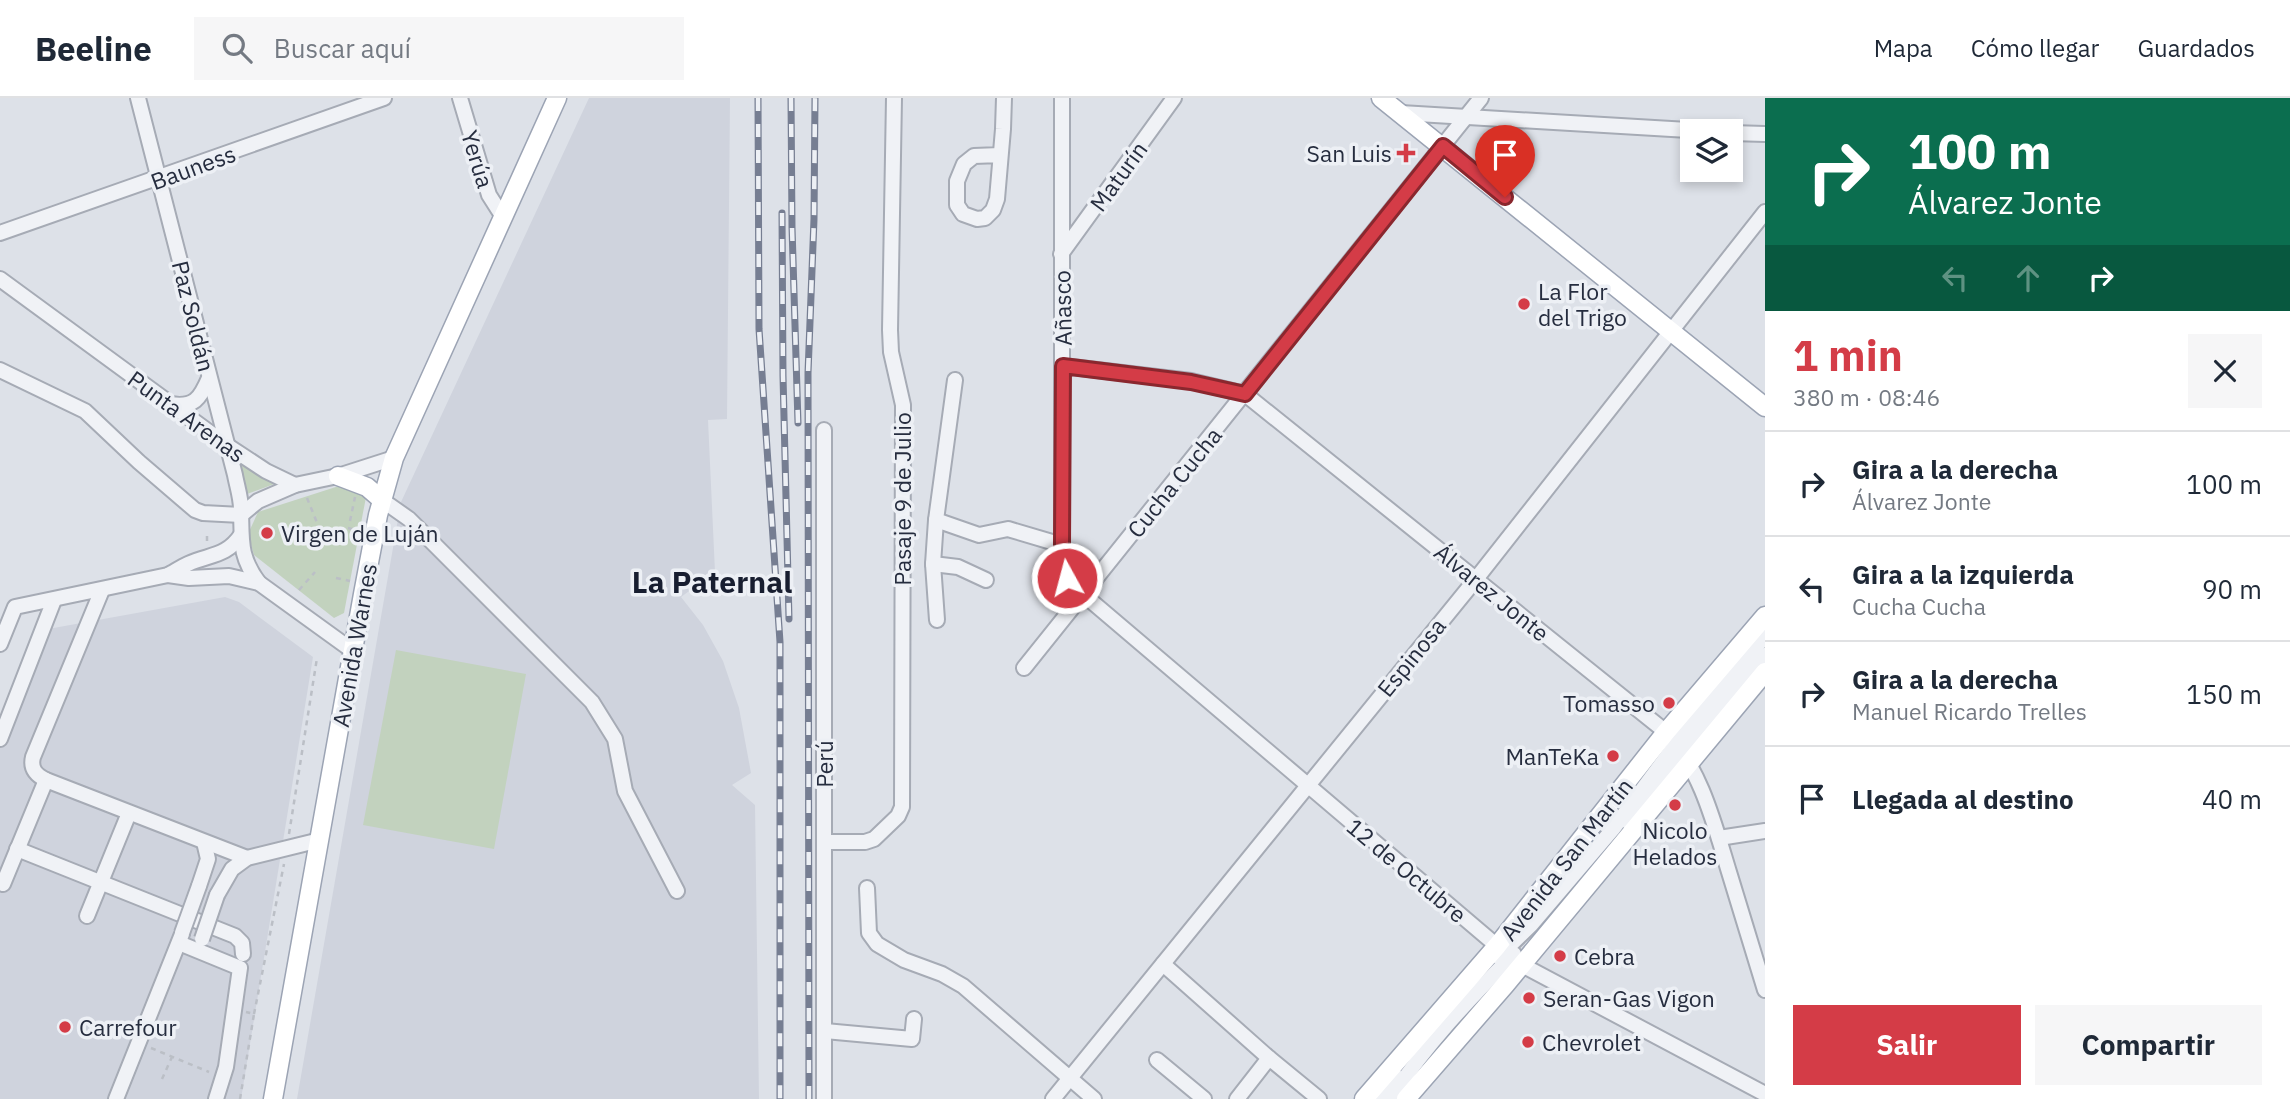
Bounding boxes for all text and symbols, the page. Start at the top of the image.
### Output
search box [194,17,684,80]
text: Beeline [35,27,152,70]
icon: search [218,29,256,67]
text: Buscar aquí [274,31,411,65]
text: Mapa [1874,32,1933,64]
text: Cómo llegar [1971,32,2099,64]
text: Guardados [2137,32,2255,64]
map controls [1680,119,1743,182]
button: layers [1680,119,1743,182]
text: 100 m [1908,119,2052,182]
pin [1475,125,1535,197]
street label: Yerúa [455,126,501,192]
icon: right [1793,126,1884,217]
street label: Maturín [1083,135,1153,217]
icon: arrive [1486,136,1524,174]
street label: Bauness [146,138,240,196]
place label: San Luis [1307,138,1392,168]
marker: San Luis [1398,145,1414,161]
text: Álvarez Jonte [1908,181,2102,223]
street label: Paz Soldán [166,257,222,375]
icon: left [1936,259,1974,297]
icon: ahead [2009,259,2047,297]
icon: right [2082,259,2120,297]
street label: Añasco [1046,270,1078,346]
place label: La Flor del Trigo [1538,276,1627,332]
marker: La Flor del Trigo [1516,296,1532,312]
text: 1 min [1793,328,1903,383]
button: close [2188,334,2262,408]
street label: Punta Arenas [122,363,252,469]
text: 380 m · 08:46 [1793,382,1940,412]
street label: Pasaje 9 de Julio [887,412,917,586]
street label: Cucha Cucha [1120,421,1228,543]
text: Gira a la derecha [1852,452,2058,486]
icon: right [1793,465,1831,503]
text: 100 m [2186,467,2262,501]
text: Álvarez Jonte [1852,486,1991,516]
place label: Virgen de Luján [281,518,439,548]
marker: Virgen de Luján [259,525,275,541]
street label: Álvarez Jonte [1428,536,1556,648]
position arrow [1030,541,1104,615]
text: Gira a la izquierda [1852,557,2074,591]
street label: Avenida Warnes [325,561,383,729]
district label: La Paternal [632,562,792,601]
icon: left [1793,570,1831,608]
text: 90 m [2202,572,2262,606]
text: Cucha Cucha [1852,591,1986,621]
street label: Espinosa [1370,611,1452,703]
text: Gira a la derecha [1852,662,2058,696]
icon: right [1793,675,1831,713]
text: 150 m [2186,677,2262,711]
place label: Tomasso [1563,688,1655,718]
marker: Tomasso [1661,695,1677,711]
text: Manuel Ricardo Trelles [1852,696,2087,726]
street label: Perú [809,740,839,788]
place label: ManTeKa [1505,741,1599,771]
marker: ManTeKa [1605,748,1621,764]
street label: Avenida San Martín [1493,772,1639,946]
icon: arrive [1793,780,1831,818]
text: Llegada al destino [1852,782,2074,816]
text: 40 m [2202,782,2262,816]
marker: Nicolo Helados [1667,797,1683,813]
street label: 12 de Octubre [1341,811,1473,929]
place label: Nicolo Helados [1633,815,1717,871]
place label: Cebra [1574,941,1635,971]
marker: Cebra [1552,948,1568,964]
place label: Seran-Gas Vigon [1543,983,1715,1013]
marker: Seran-Gas Vigon [1521,990,1537,1006]
button: Salir [1793,1005,2021,1085]
button: Compartir [2035,1005,2262,1085]
place label: Carrefour [79,1012,177,1042]
marker: Carrefour [57,1019,73,1035]
place label: Chevrolet [1542,1027,1641,1057]
marker: Chevrolet [1520,1034,1536,1050]

